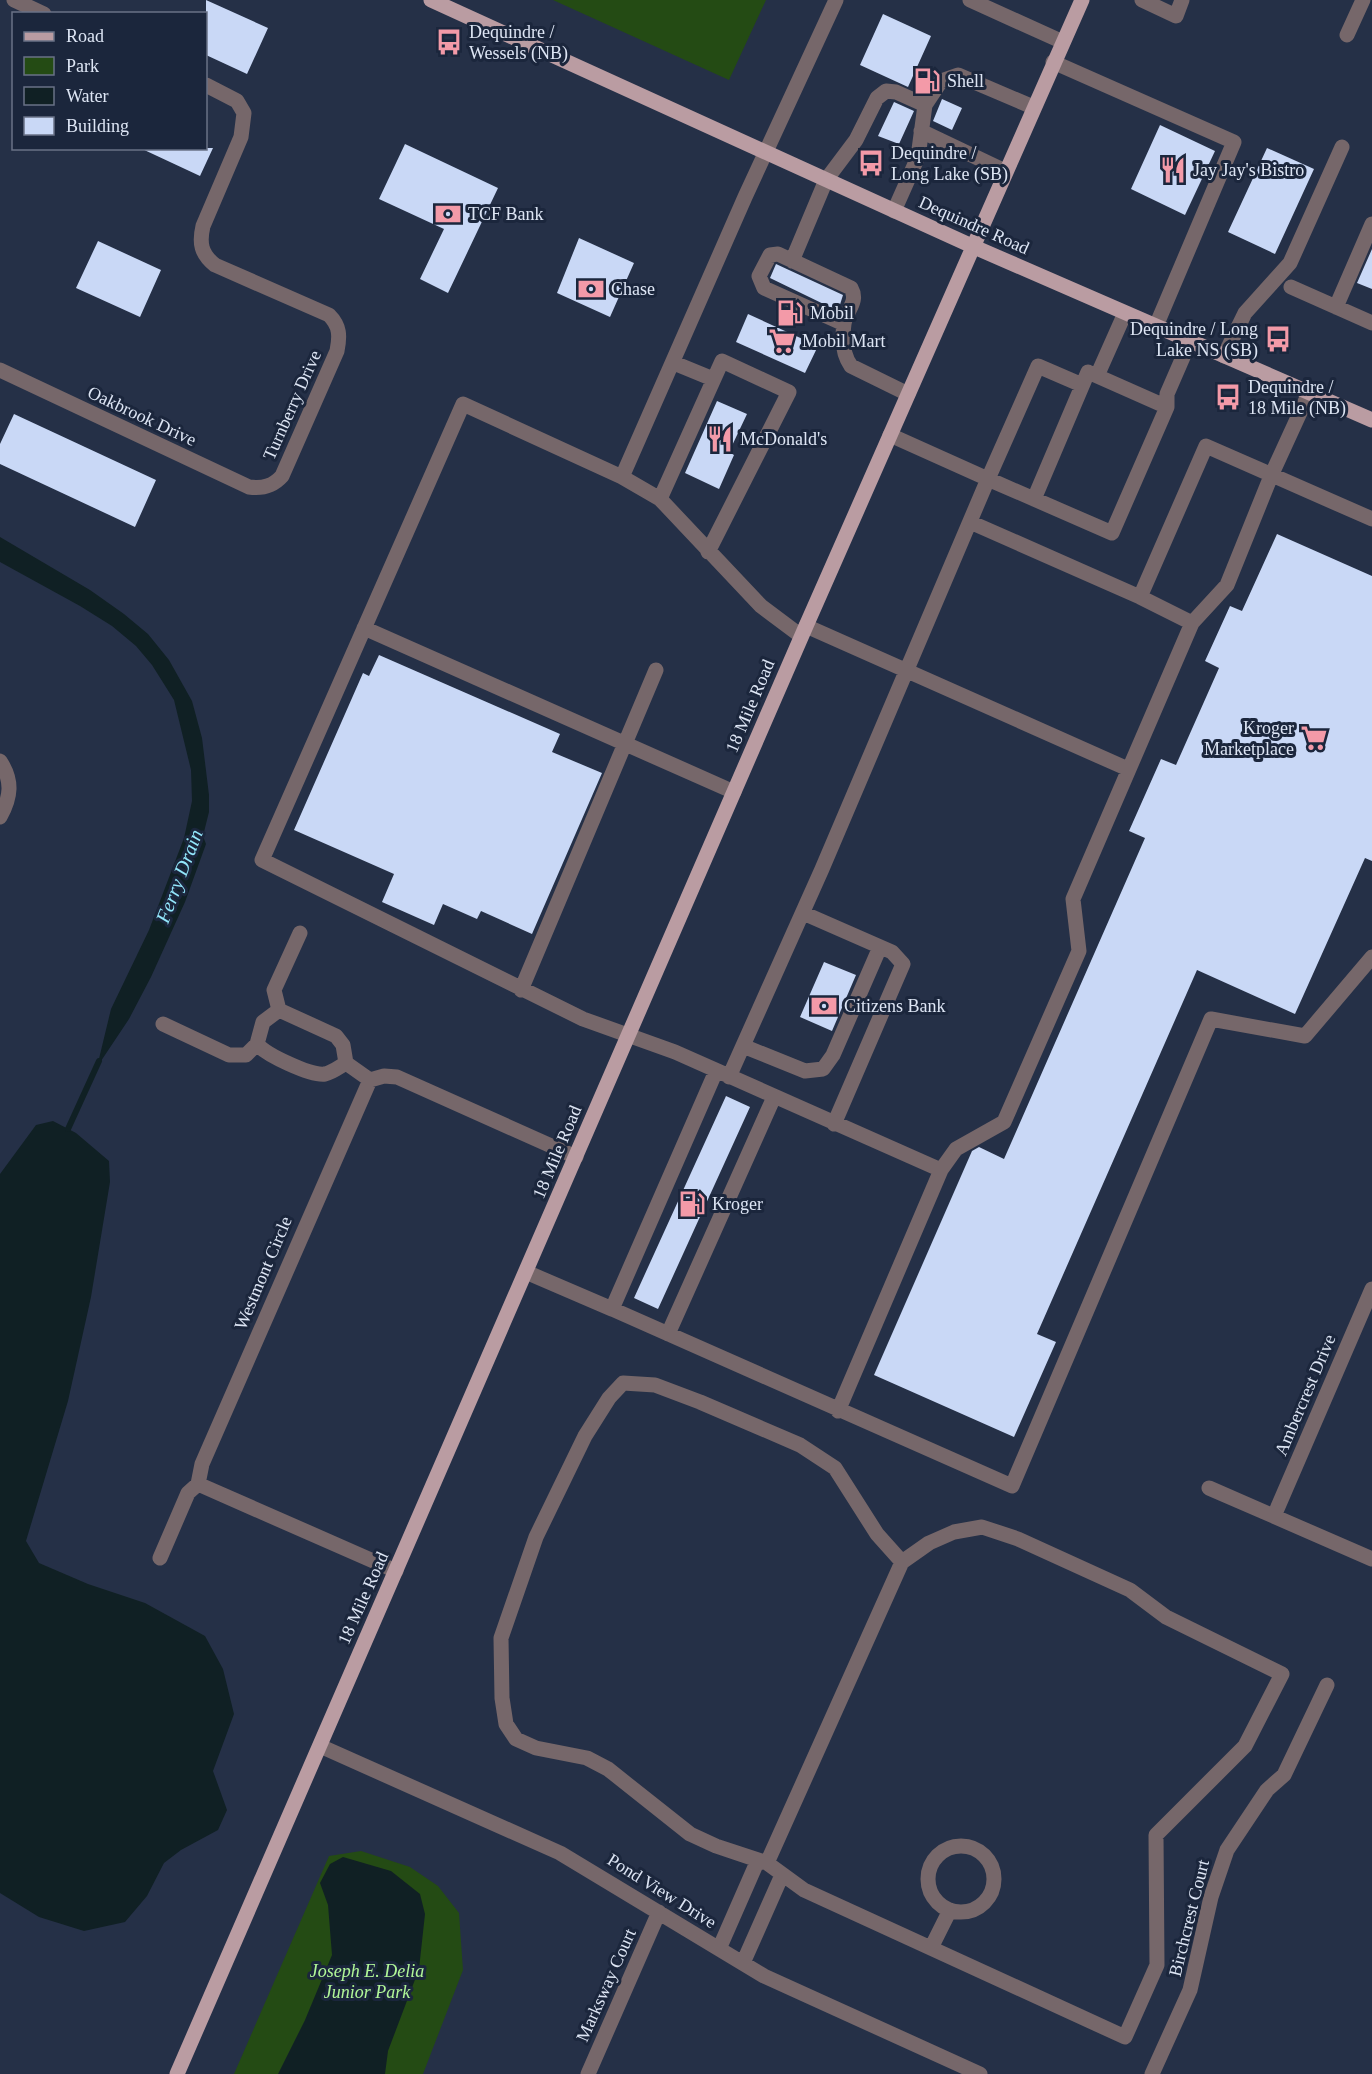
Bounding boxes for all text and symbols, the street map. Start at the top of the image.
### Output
legend [12,12,207,150]
place label: Dequindre / Wessels (NB) [469,22,568,64]
text: Road [66,26,104,46]
bus stop icon: Dequindre / Wessels (NB) [434,27,464,57]
text: Park [66,56,99,76]
fuel station icon: Shell [912,66,942,96]
place label: Shell [947,71,984,91]
text: Water [66,86,109,106]
text: Building [66,116,129,136]
place label: Dequindre / Long Lake (SB) [891,143,1008,185]
bus stop icon: Dequindre / Long Lake (SB) [856,148,886,178]
restaurant icon: Jay Jay's Bistro [1158,155,1188,185]
place label: Jay Jay's Bistro [1193,160,1304,180]
street label: Dequindre Road [916,192,1032,258]
bank icon: TCF Bank [433,199,463,229]
place label: TCF Bank [468,204,544,224]
bank icon: Chase [576,274,606,304]
place label: Chase [611,279,655,299]
fuel station icon: Mobil [775,298,805,328]
place label: Mobil [810,303,854,323]
place label: Dequindre / Long Lake NS (SB) [1130,319,1258,361]
bus stop icon: Dequindre / Long Lake NS (SB) [1263,324,1293,354]
supermarket icon: Mobil Mart [767,326,797,356]
place label: Mobil Mart [802,331,886,351]
street label: Turnberry Drive [259,347,325,463]
place label: Dequindre / 18 Mile (NB) [1248,377,1346,419]
street label: Oakbrook Drive [85,382,199,450]
bus stop icon: Dequindre / 18 Mile (NB) [1213,382,1243,412]
restaurant icon: McDonald's [705,424,735,454]
place label: McDonald's [740,429,827,449]
street label: 18 Mile Road [721,657,779,755]
place label: Kroger Marketplace [1204,718,1294,759]
supermarket icon: Kroger Marketplace [1299,723,1329,753]
water label: Ferry Drain [151,826,208,927]
bank icon: Citizens Bank [809,991,839,1021]
place label: Citizens Bank [844,996,946,1016]
street label: 18 Mile Road [528,1103,586,1201]
fuel station icon: Kroger [677,1189,707,1219]
place label: Kroger [712,1194,763,1214]
street label: Westmont Circle [230,1213,296,1333]
street label: Ambercrest Drive [1271,1332,1339,1458]
street label: 18 Mile Road [334,1549,392,1647]
street label: Pond View Drive [604,1850,720,1932]
street label: Birchcrest Court [1165,1858,1213,1978]
street label: Marksway Court [572,1925,640,2045]
park label: Joseph E. Delia Junior Park [310,1961,424,2002]

